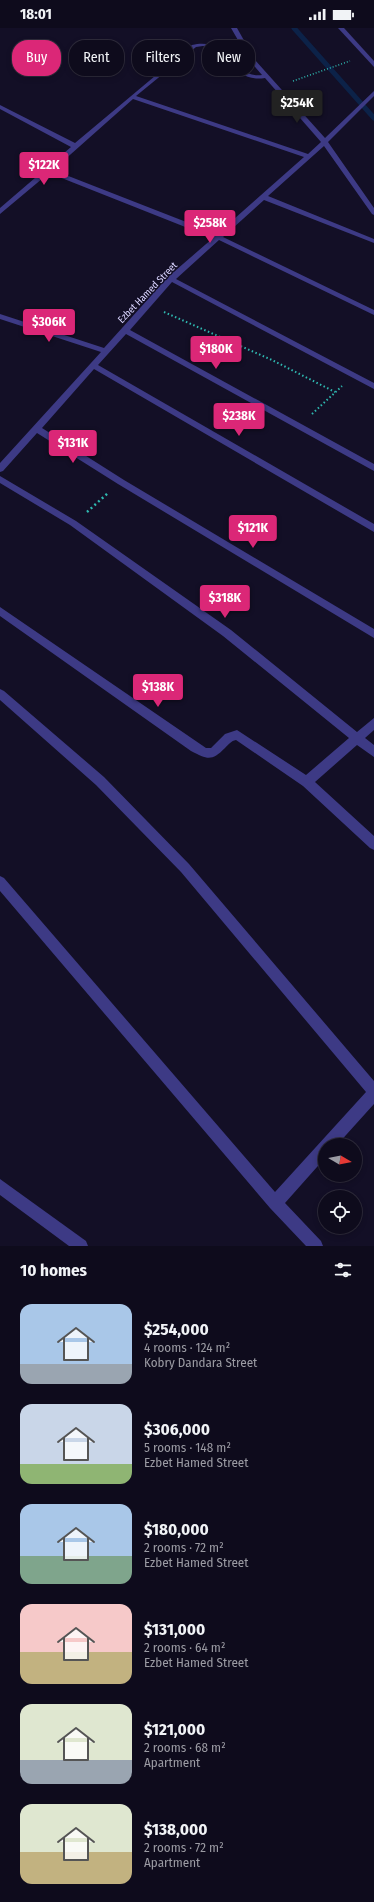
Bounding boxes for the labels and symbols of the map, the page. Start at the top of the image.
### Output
pin: $254K [269,90,325,124]
pin: $122K [16,152,72,186]
pin: $258K [182,210,238,244]
street label: Ezbet Hamed Street [115,259,180,326]
pin: $306K [21,309,77,343]
pin: $180K [188,336,244,370]
pin: $238K [211,403,267,437]
pin: $131K [45,430,101,464]
pin: $121K [225,515,281,549]
pin: $318K [197,585,253,619]
pin: $138K [130,674,186,708]
north arrow [318,1138,362,1182]

